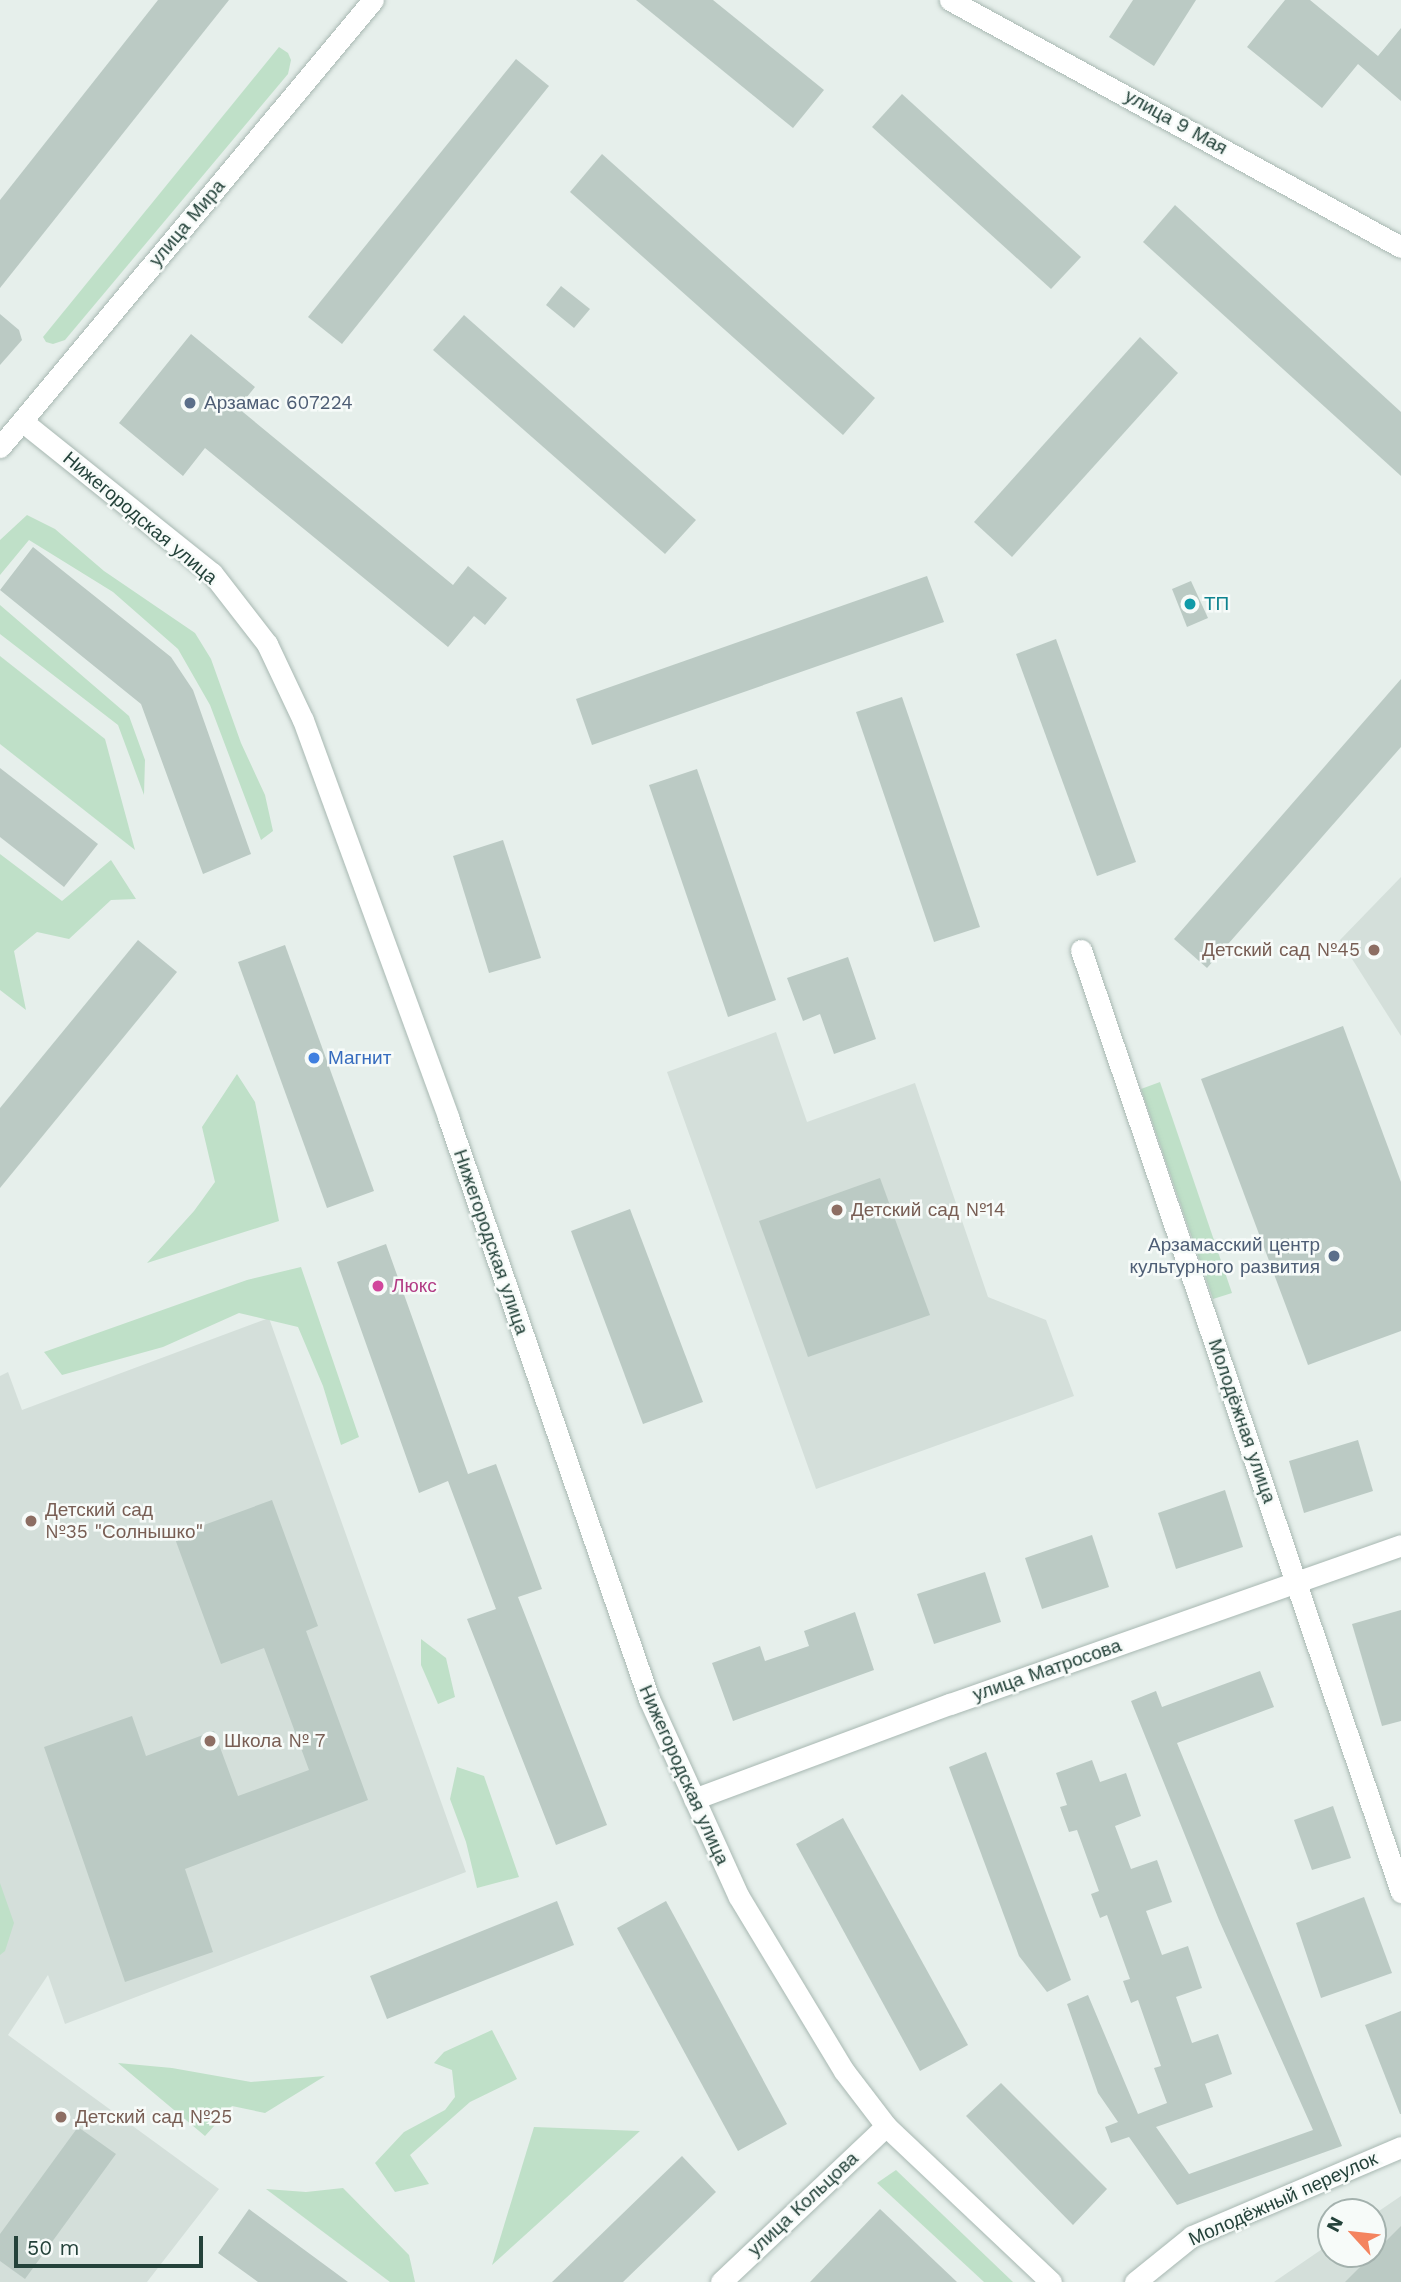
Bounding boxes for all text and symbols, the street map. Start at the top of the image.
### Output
street label: улица 9 Мая [1121,84,1231,160]
street label: улица Мира [144,175,230,271]
place label: Арзамас 607224 [204,392,353,414]
marker: Арзамас 607224 [182,395,198,411]
street label: Нижегородская улица [58,447,222,589]
place label: ТП [1204,593,1229,615]
marker: ТП [1182,596,1198,612]
place label: Детский сад №45 [1202,939,1360,961]
marker: Детский сад №45 [1366,942,1382,958]
place label: Магнит [328,1047,391,1069]
marker: Магнит [306,1050,322,1066]
street label: Нижегородская улица [449,1146,533,1338]
place label: Детский сад №14 [851,1199,1005,1221]
marker: Детский сад №14 [829,1202,845,1218]
place label: Арзамасский центр культурного развития [1130,1234,1320,1278]
marker: Арзамасский центр культурного развития [1326,1248,1342,1264]
place label: Люкс [392,1275,437,1297]
marker: Люкс [370,1278,386,1294]
street label: Молодёжная улица [1203,1336,1281,1506]
place label: Детский сад №35 "Солнышко" [45,1499,203,1543]
marker: Детский сад №35 "Солнышко" [23,1513,39,1529]
street label: улица Матросова [970,1634,1124,1706]
street label: Нижегородская улица [634,1682,734,1868]
place label: Школа № 7 [224,1730,326,1752]
marker: Школа № 7 [202,1733,218,1749]
place label: Детский сад №25 [75,2106,232,2128]
marker: Детский сад №25 [53,2109,69,2125]
street label: улица Кольцова [743,2147,863,2261]
street label: Молодёжный переулок [1185,2147,1381,2251]
north arrow [1317,2198,1387,2268]
text: N [1321,2213,1348,2236]
scale bar [18,2222,206,2266]
text: 50 m [27,2235,79,2260]

